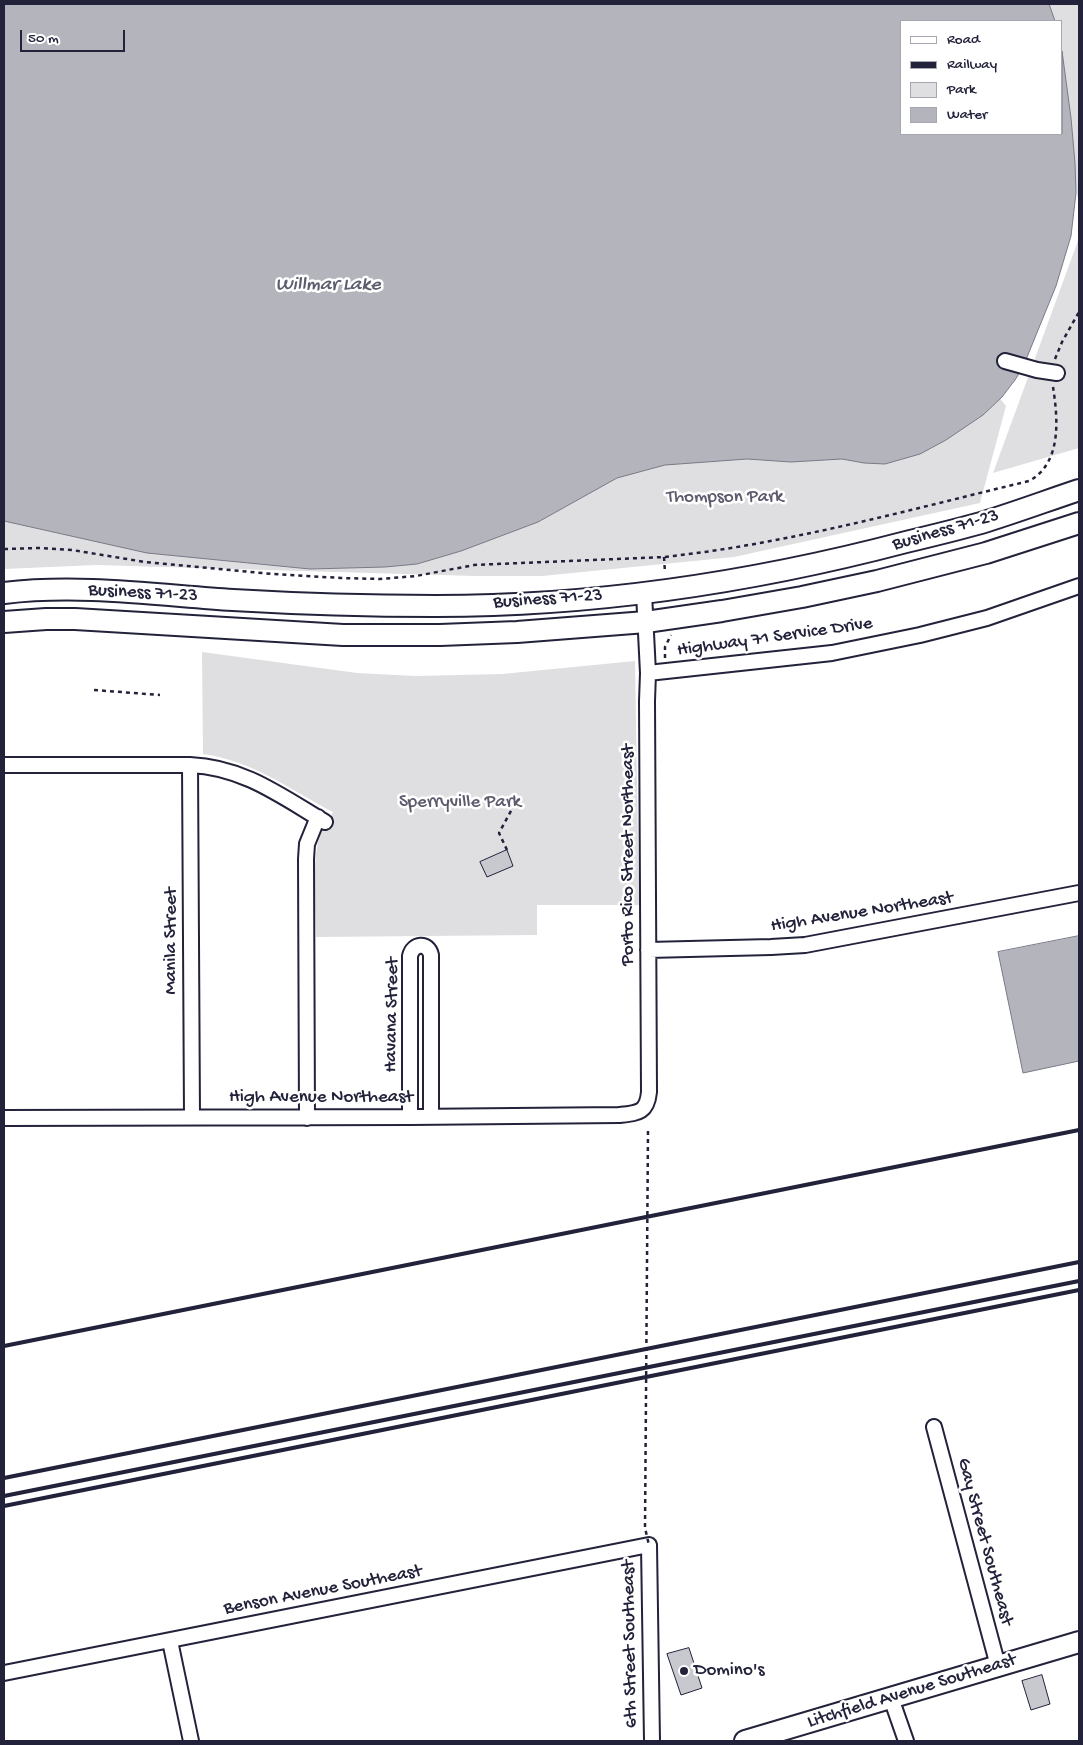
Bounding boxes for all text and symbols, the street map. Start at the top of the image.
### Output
scale bar [22,20,128,52]
legend [900,20,1063,135]
text: 50 m [28,30,59,48]
text: Road [947,31,980,49]
text: Railway [947,56,997,74]
text: Park [947,81,976,99]
text: Water [947,106,987,124]
water label: Willmar Lake [276,274,380,298]
park label: Thompson Park [667,487,783,509]
street label: Business 71-23 [890,505,1002,557]
street label: Business 71-23 [88,580,198,608]
street label: Business 71-23 [492,585,604,615]
street label: Highway 71 Service Drive [676,613,874,663]
street label: Porto Rico Street Northeast [618,744,640,966]
park label: Sperryville Park [399,792,521,814]
street label: High Avenue Northeast [769,887,955,939]
street label: Manila Street [161,888,183,994]
street label: Havana Street [381,957,405,1073]
street label: High Avenue Northeast [229,1087,413,1109]
street label: Gay Street Southeast [951,1456,1017,1628]
street label: 6th Street Southeast [618,1560,644,1728]
street label: Benson Avenue Southeast [222,1561,424,1621]
street label: Litchfield Avenue Southeast [805,1649,1019,1735]
place label: Domino's [694,1660,765,1682]
marker: Domino's [678,1665,690,1677]

